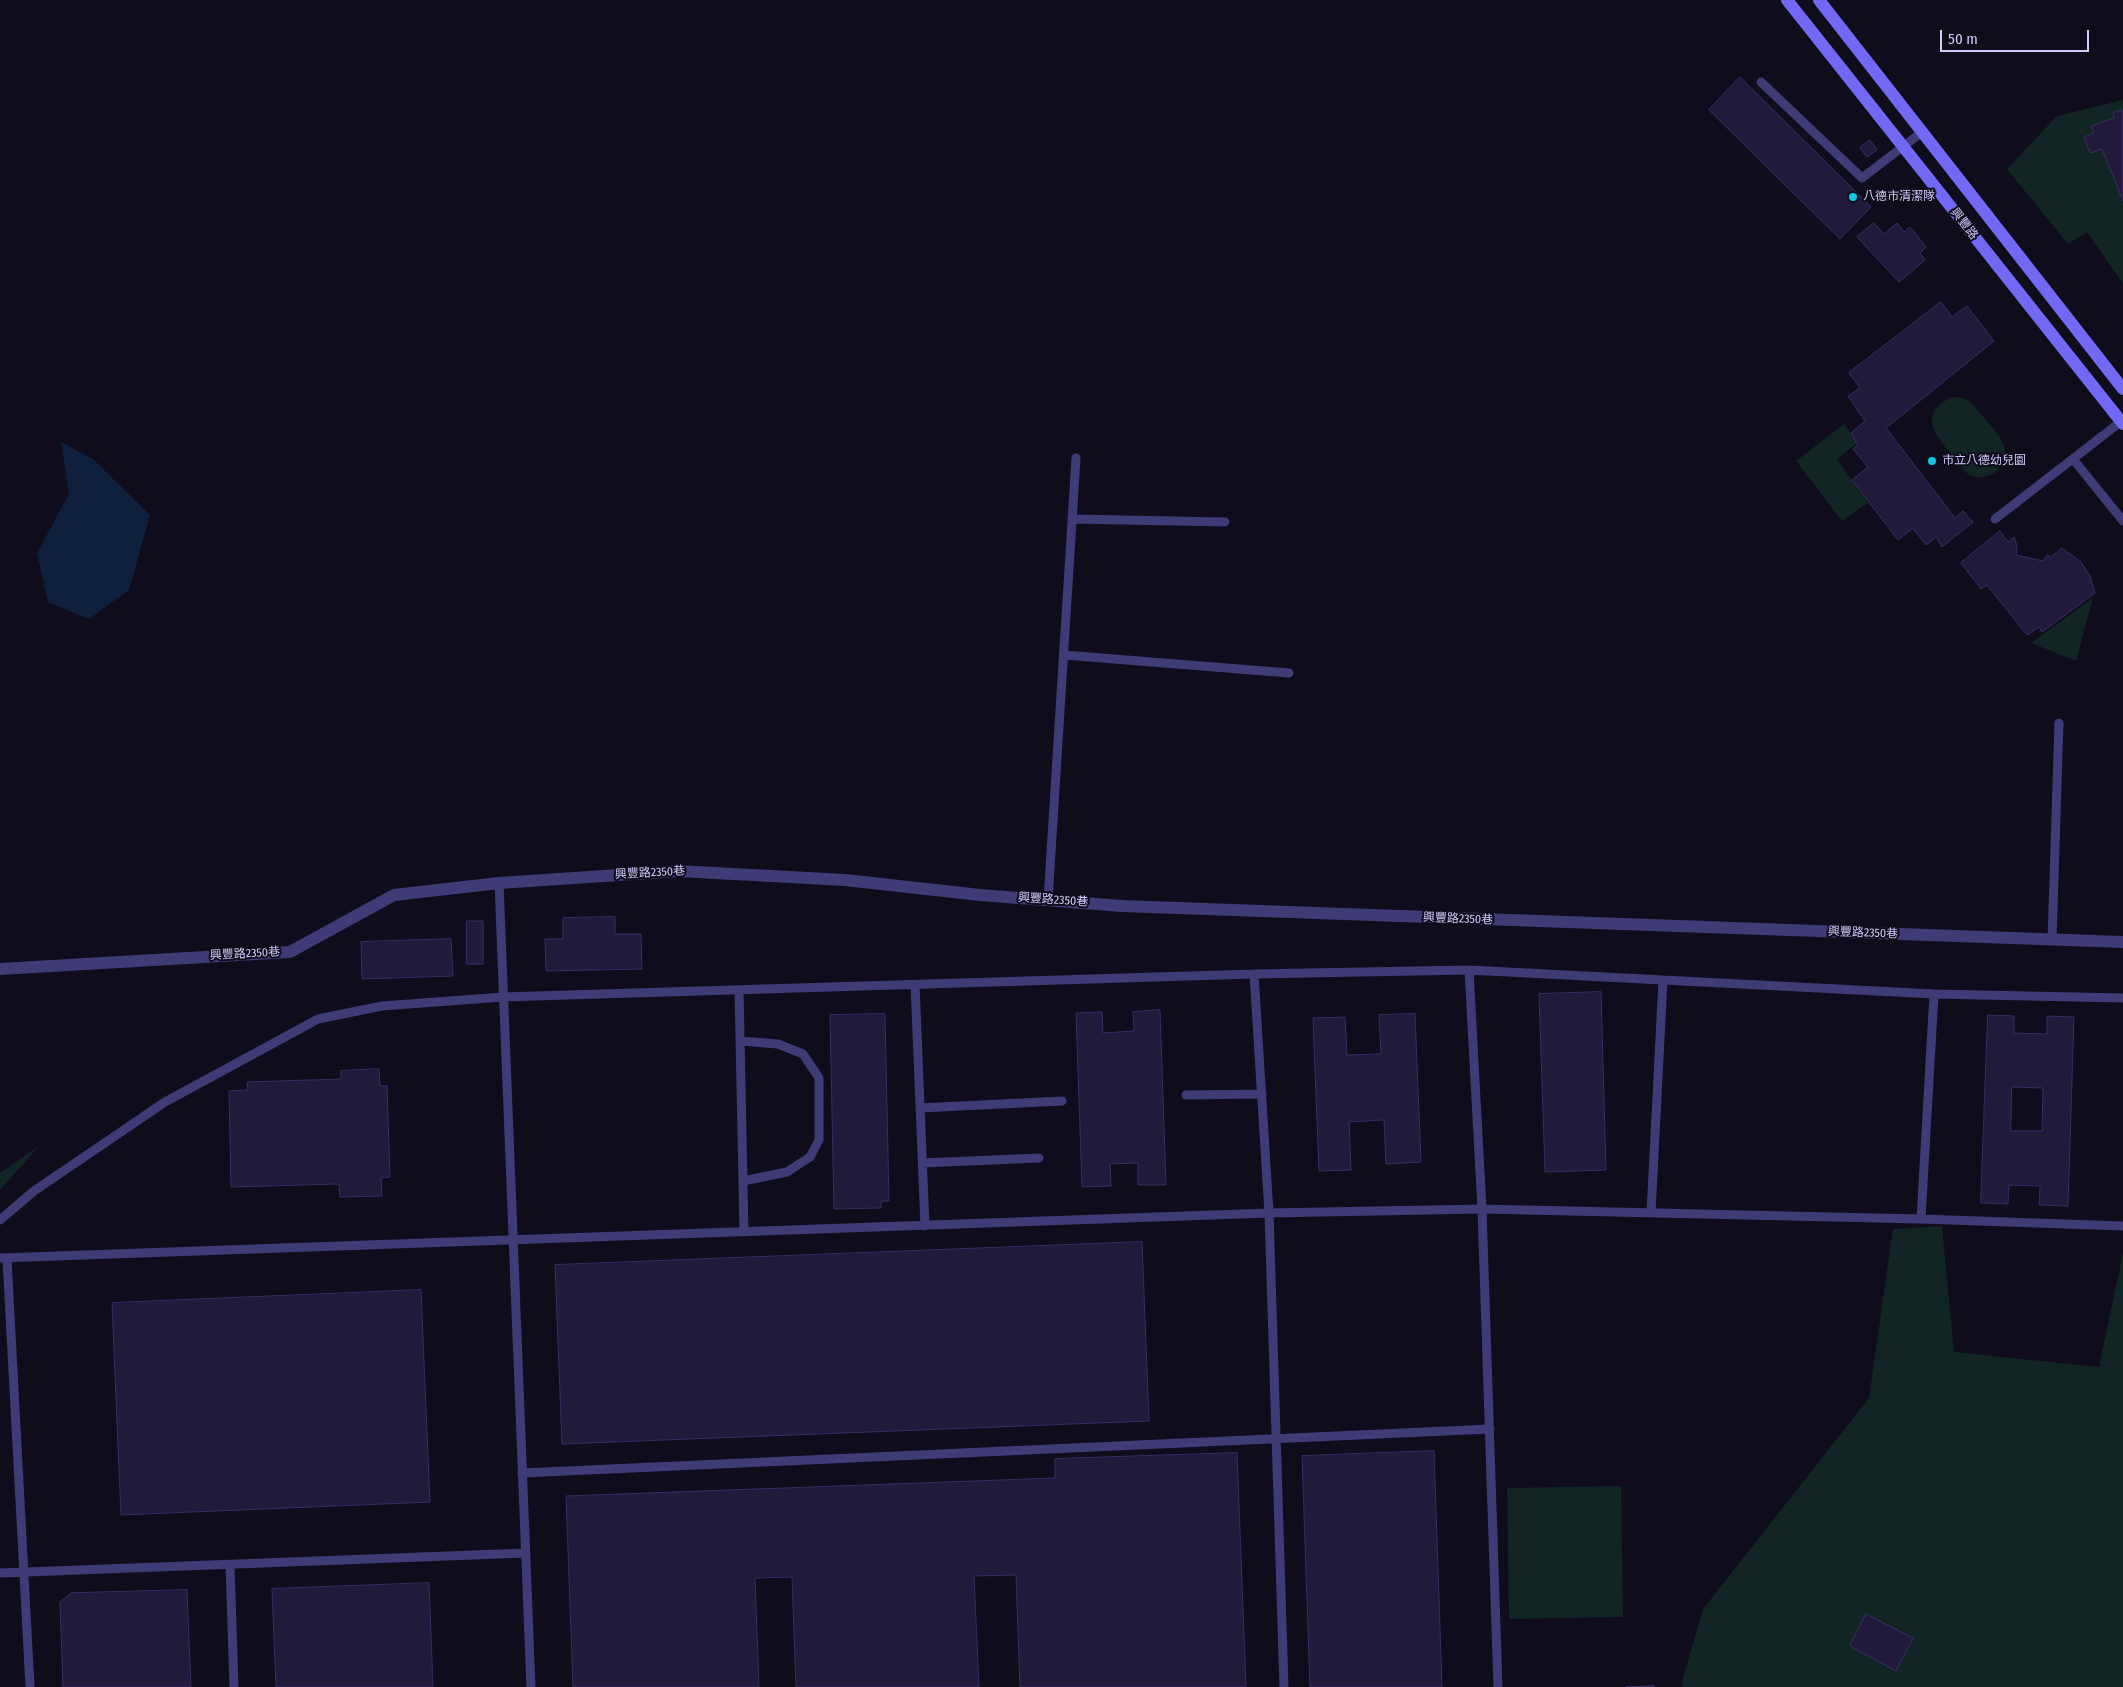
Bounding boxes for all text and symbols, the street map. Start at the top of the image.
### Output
scale bar [1943,20,2092,52]
text: 50 m [1948,30,1978,48]
place label: 八德市清潔隊 [1863,190,1935,204]
marker: 八德市清潔隊 [1847,191,1859,203]
street label: 興豐路 [1947,205,1981,243]
place label: 市立八德幼兒園 [1942,454,2026,468]
marker: 市立八德幼兒園 [1926,455,1938,467]
street label: 興豐路2350巷 [614,864,686,882]
street label: 興豐路2350巷 [1017,890,1089,910]
street label: 興豐路2350巷 [1423,911,1493,927]
street label: 興豐路2350巷 [1828,925,1898,941]
street label: 興豐路2350巷 [209,945,281,963]

